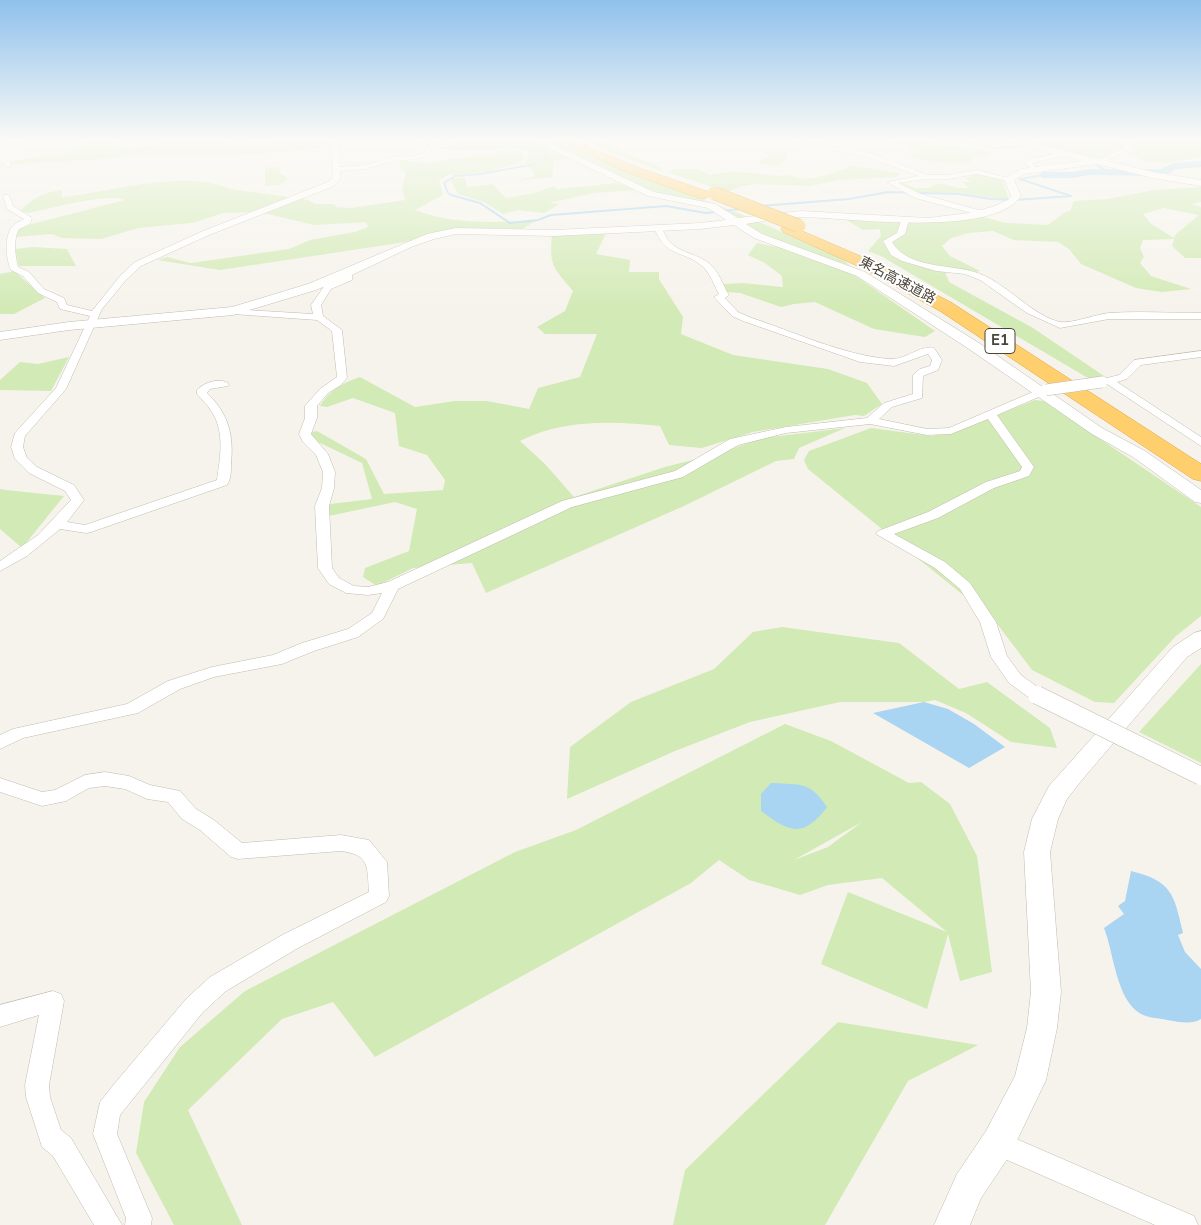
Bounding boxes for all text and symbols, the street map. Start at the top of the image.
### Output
street label: 東名高速道路 [856,254,938,308]
road number: E1 [985,328,1015,354]

